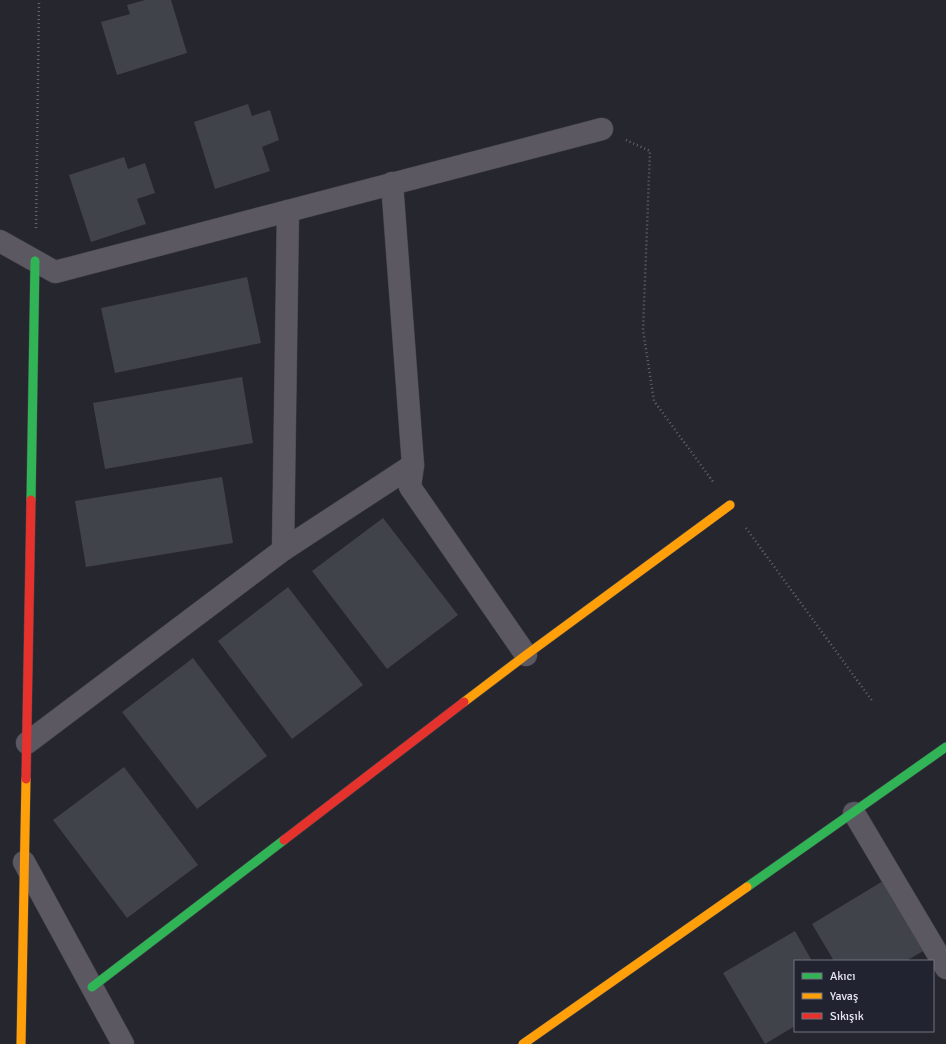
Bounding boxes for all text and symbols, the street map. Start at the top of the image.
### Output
legend [794,960,934,1032]
text: Akıcı [830,969,856,984]
text: Yavaş [830,989,858,1004]
text: Sıkışık [830,1009,864,1024]

